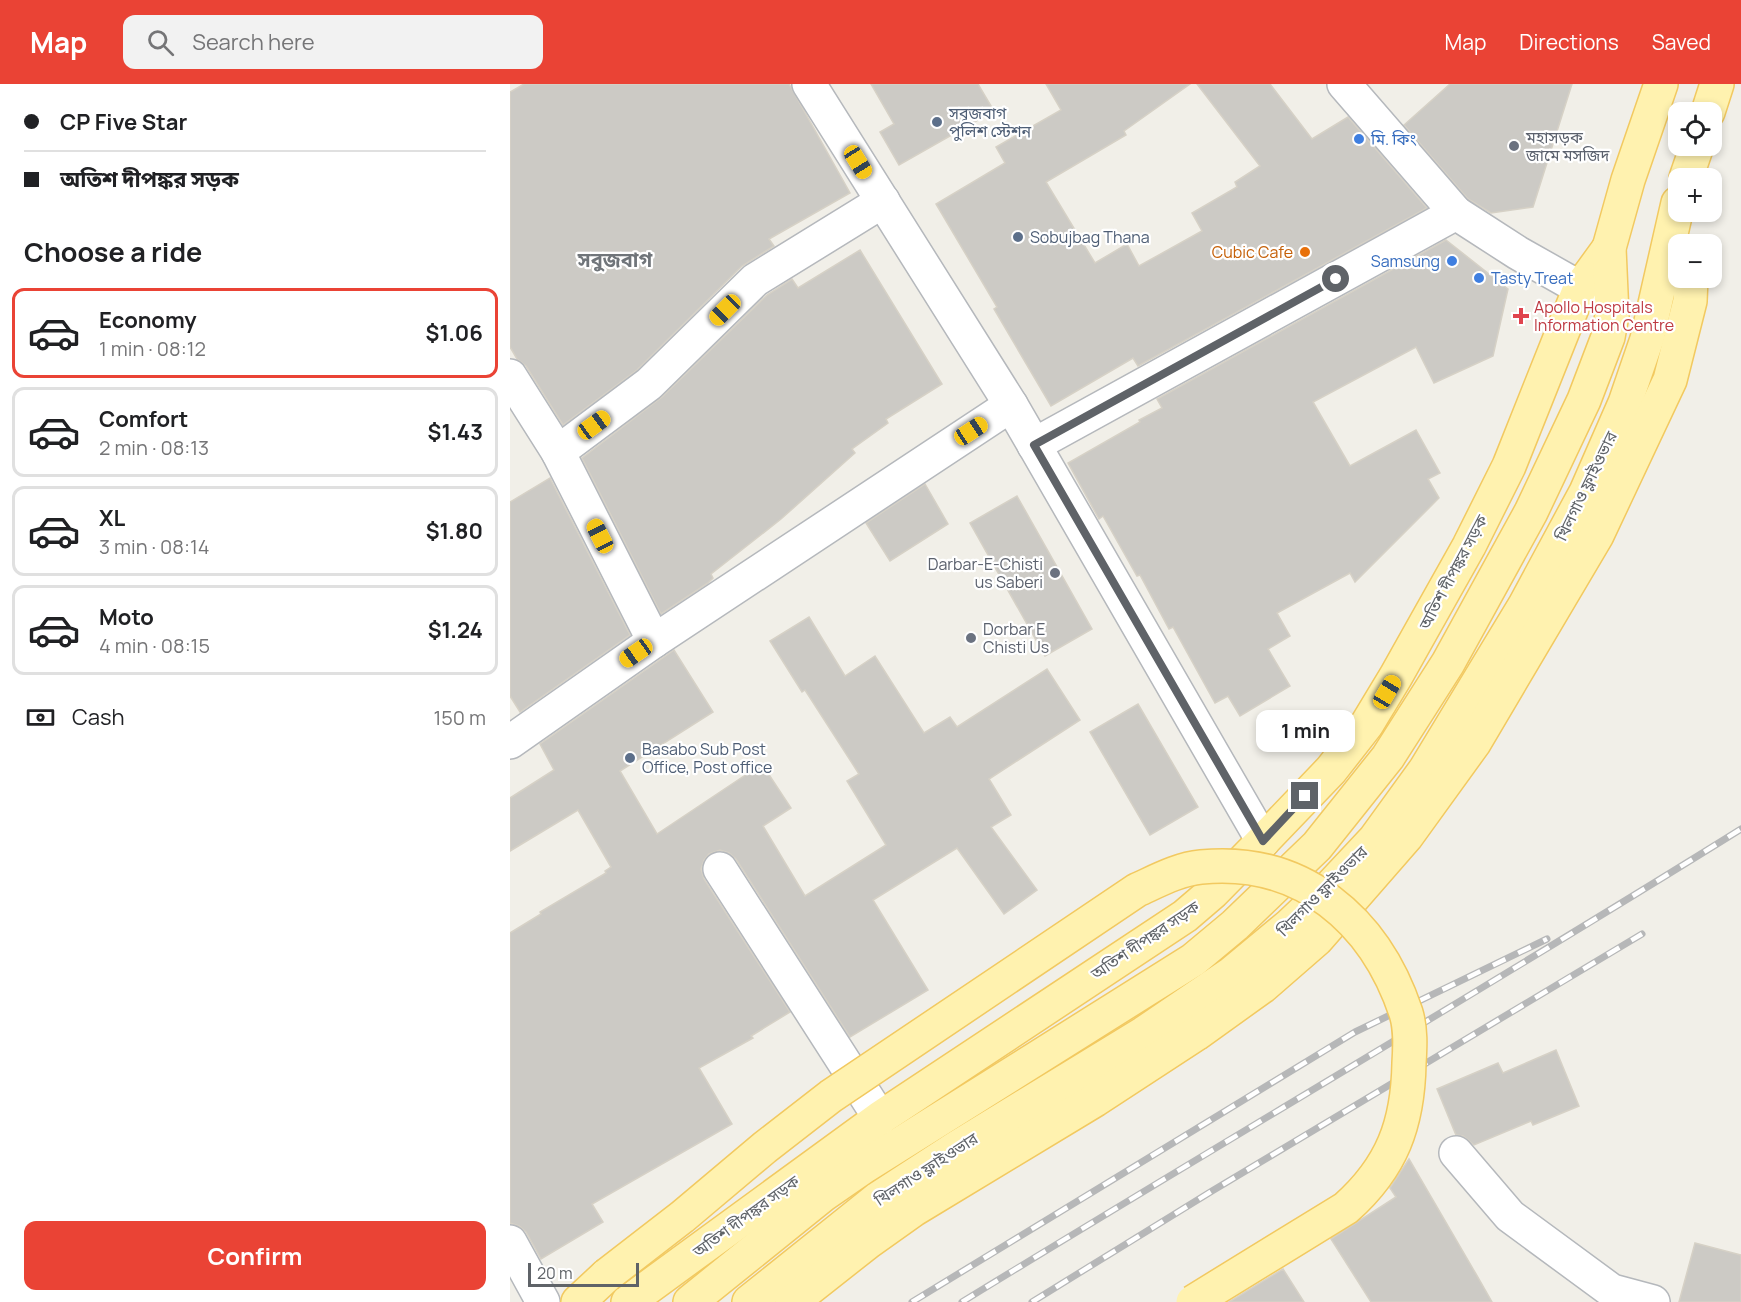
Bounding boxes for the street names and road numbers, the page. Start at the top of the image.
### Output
street label: খিলগাও ফ্লাইওভার [1550,427,1622,545]
street label: অতিশ দীপঙ্কর সড়ক [1413,510,1493,634]
street label: খিলগাও ফ্লাইওভার [1271,841,1372,942]
street label: অতিশ দীপঙ্কর সড়ক [1086,895,1205,985]
street label: খিলগাও ফ্লাইওভার [869,1127,982,1211]
street label: অতিশ দীপঙ্কর সড়ক [688,1169,805,1263]

